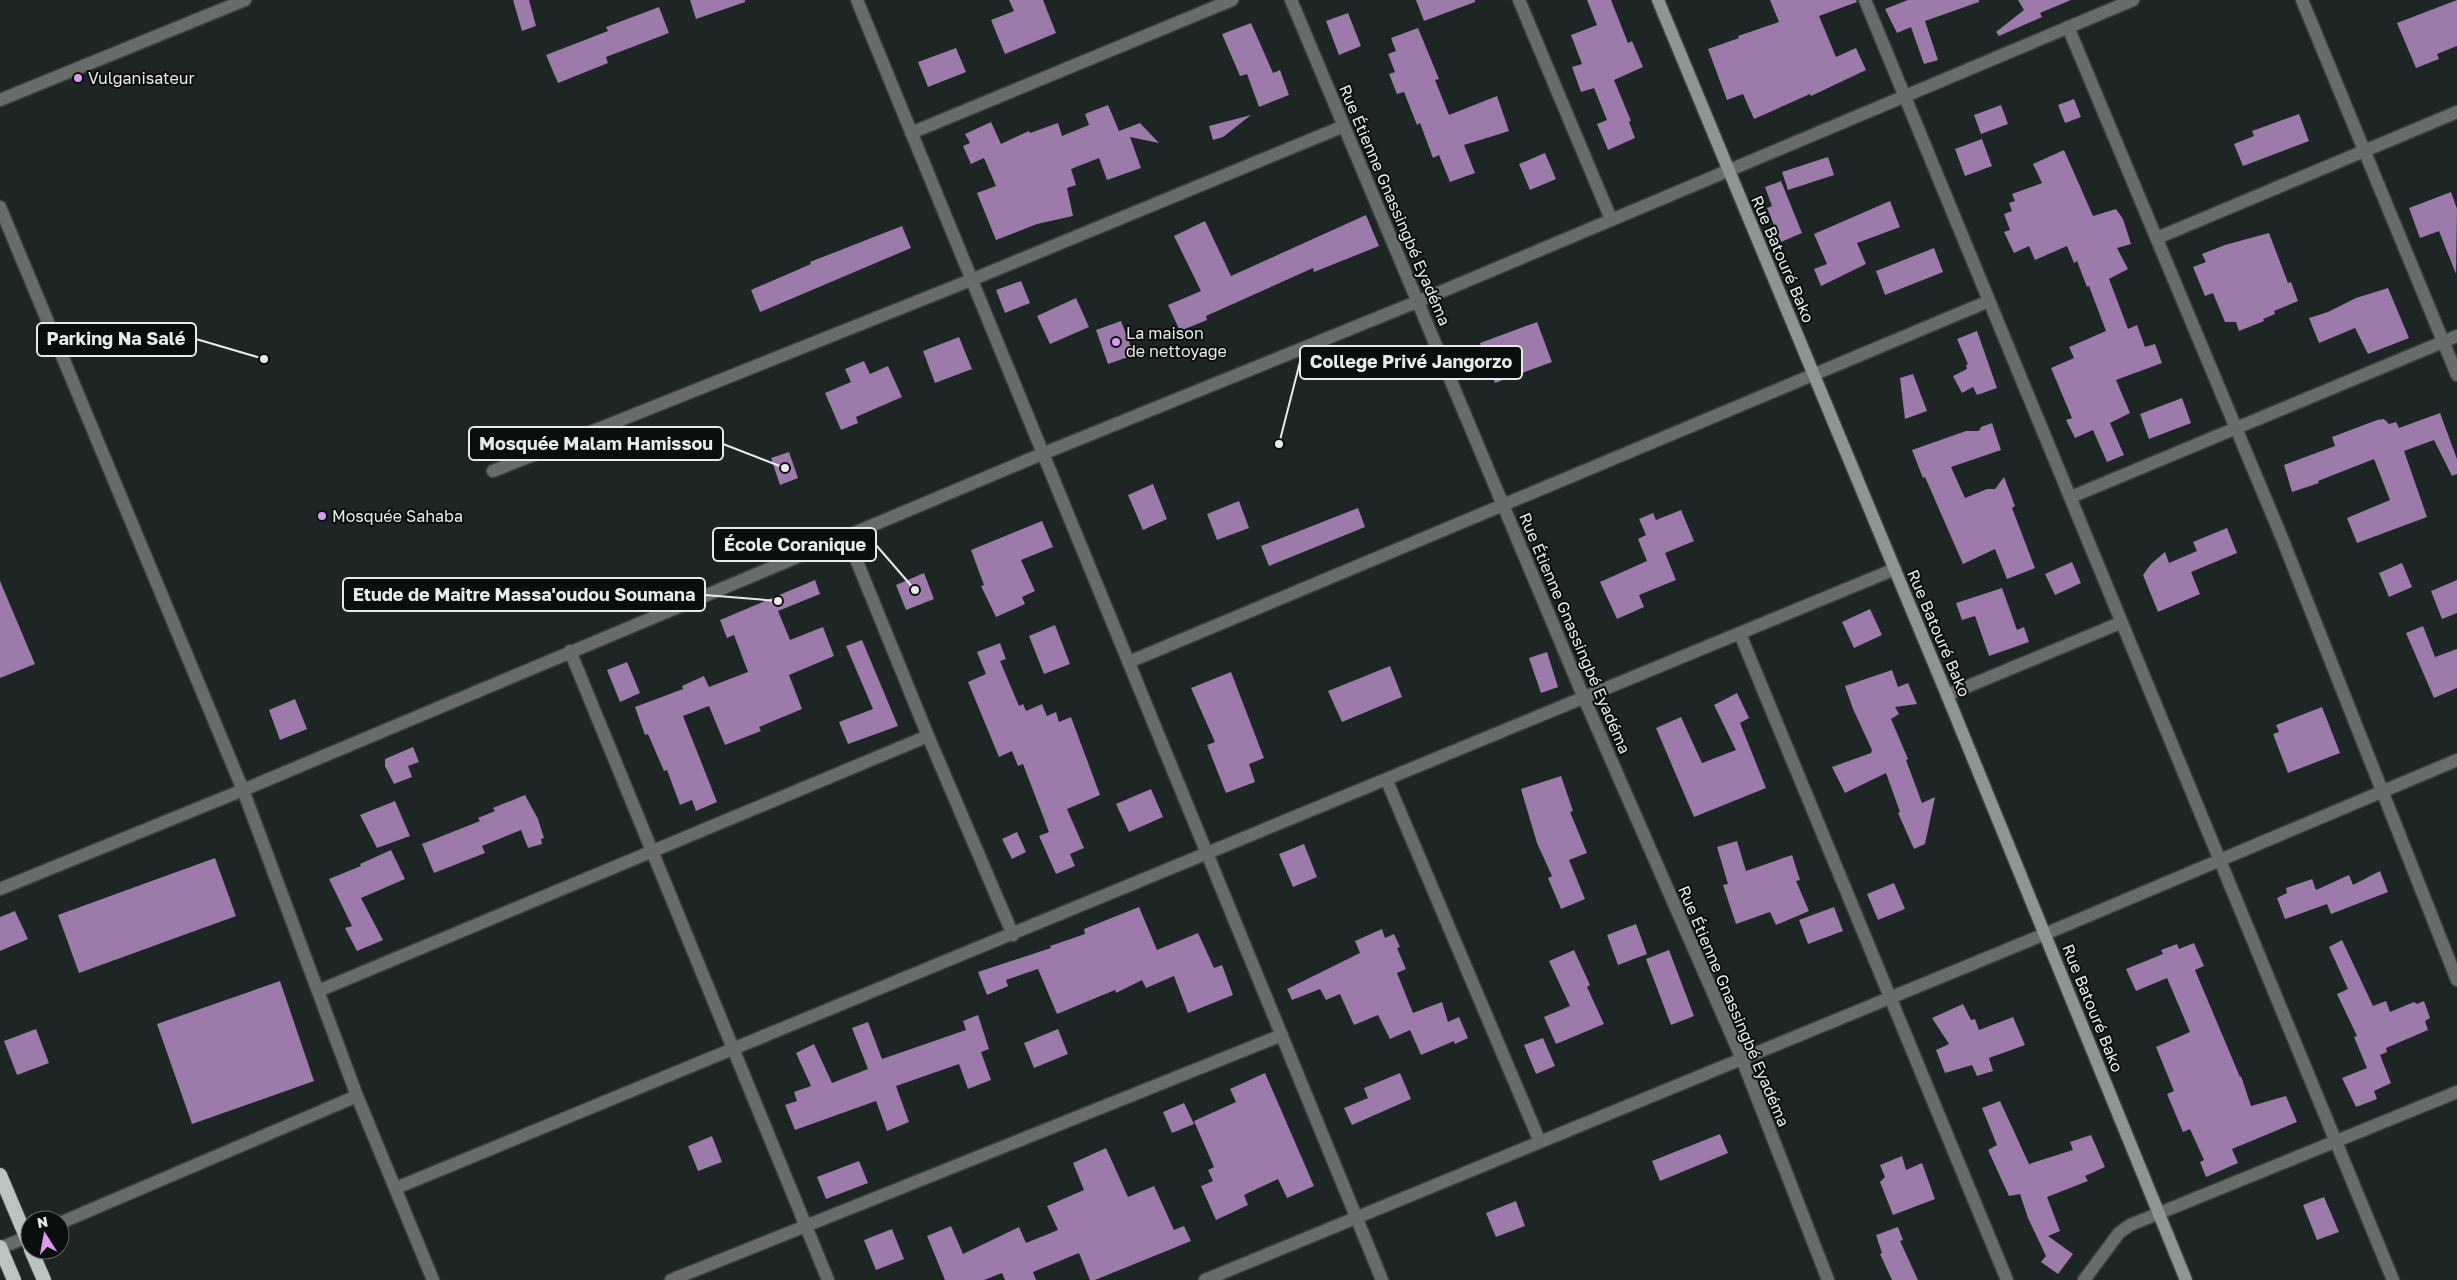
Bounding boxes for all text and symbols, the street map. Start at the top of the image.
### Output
place label: Vulganisateur [88,68,195,88]
marker: Vulganisateur [72,72,84,84]
street label: Rue Étienne Gnassingbé Eyadéma [1335,81,1455,329]
street label: Rue Batouré Bako [1747,192,1819,326]
callout: Parking Na Salé [37,323,196,356]
place label: La maison de nettoyage [1126,323,1227,361]
text: Parking Na Salé [47,327,186,349]
marker: La maison de nettoyage [1110,336,1122,348]
callout: College Privé Jangorzo [1300,346,1522,379]
text: College Privé Jangorzo [1310,350,1512,372]
callout: Mosquée Malam Hamissou [469,427,723,460]
text: Mosquée Malam Hamissou [479,432,713,454]
place label: Mosquée Sahaba [332,506,463,526]
street label: Rue Étienne Gnassingbé Eyadéma [1515,509,1635,757]
marker: Mosquée Sahaba [316,510,328,522]
callout: École Coranique [713,528,876,561]
text: École Coranique [724,533,867,555]
street label: Rue Batouré Bako [1903,566,1975,700]
callout: Etude de Maitre Massa'oudou Soumana [343,578,705,611]
text: Etude de Maitre Massa'oudou Soumana [353,583,695,605]
street label: Rue Étienne Gnassingbé Eyadéma [1674,882,1794,1130]
street label: Rue Batouré Bako [2058,941,2128,1075]
north arrow [20,1210,70,1260]
text: N [36,1212,49,1231]

